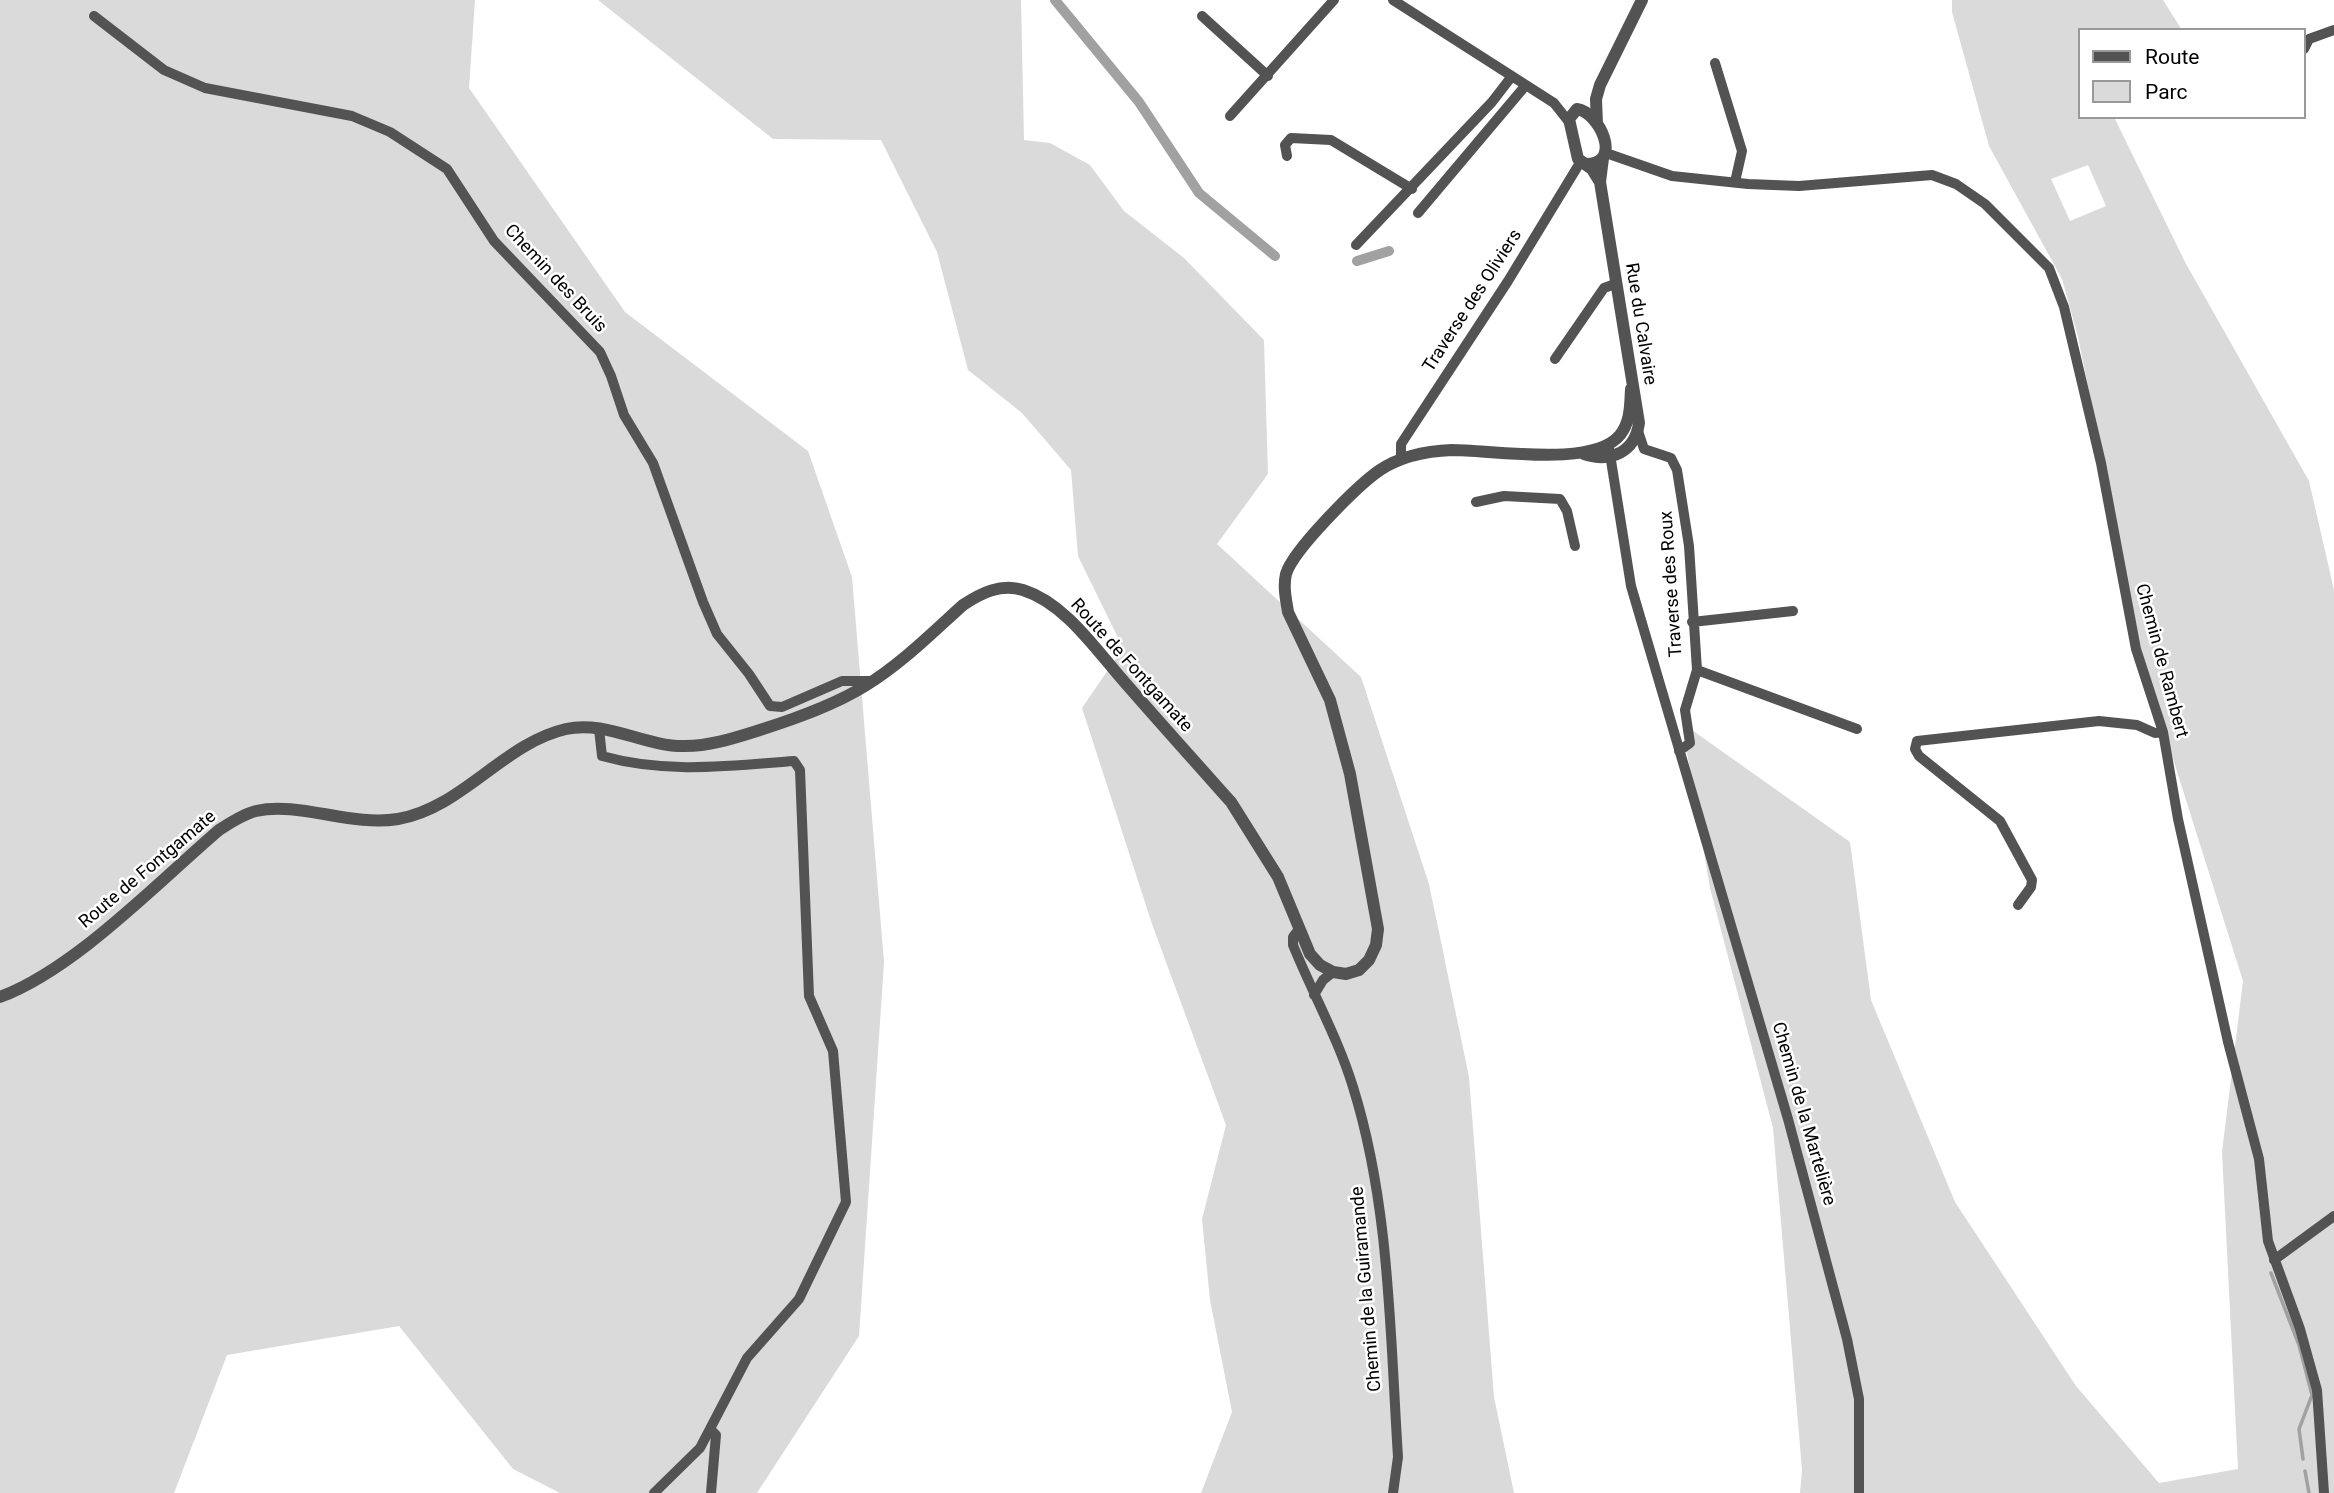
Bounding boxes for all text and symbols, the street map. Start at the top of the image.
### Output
legend [2078,28,2306,119]
text: Route [2145,45,2200,69]
text: Parc [2145,80,2187,104]
street label: Chemin des Bruis [499,220,611,338]
street label: Traverse des Oliviers [1419,226,1527,376]
street label: Rue du Calvaire [1620,261,1660,387]
street label: Traverse des Roux [1656,510,1688,658]
street label: Chemin de Rambert [2130,582,2192,740]
street label: Route de Fontgamate [1065,595,1197,737]
street label: Route de Fontgamate [75,806,221,934]
street label: Chemin de la Martelière [1766,1020,1840,1208]
street label: Chemin de la Guiramande [1347,1186,1387,1392]

